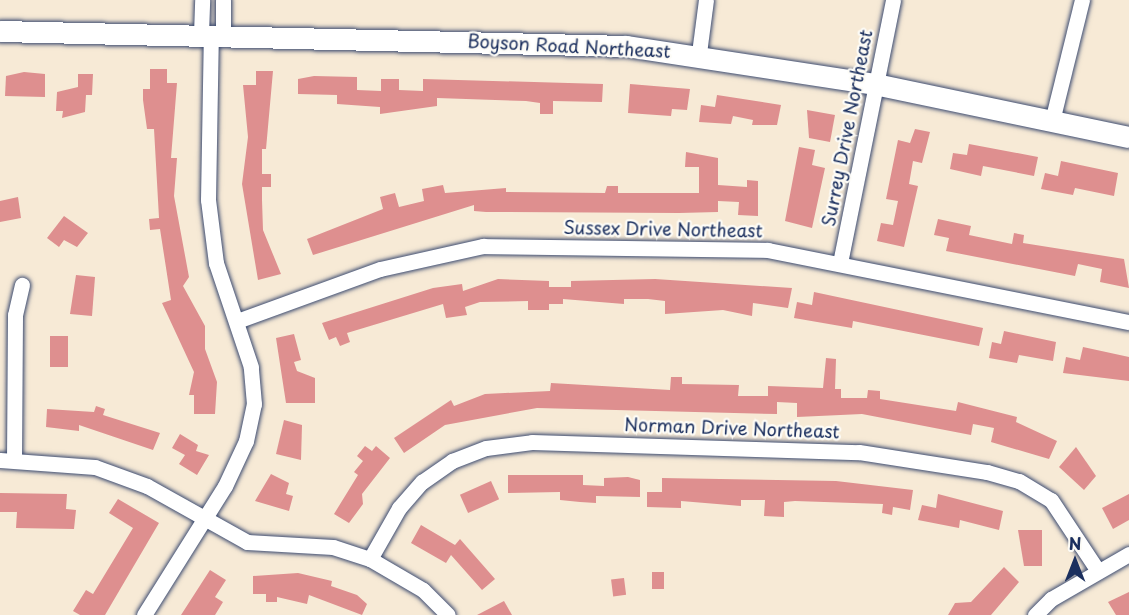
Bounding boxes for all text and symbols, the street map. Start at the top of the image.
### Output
street label: Surrey Drive Northeast [817,27,877,229]
street label: Boyson Road Northeast [467,30,671,62]
street label: Sussex Drive Northeast [562,216,764,242]
street label: Norman Drive Northeast [624,413,840,443]
north arrow [1045,531,1105,591]
text: N [1069,531,1081,555]

